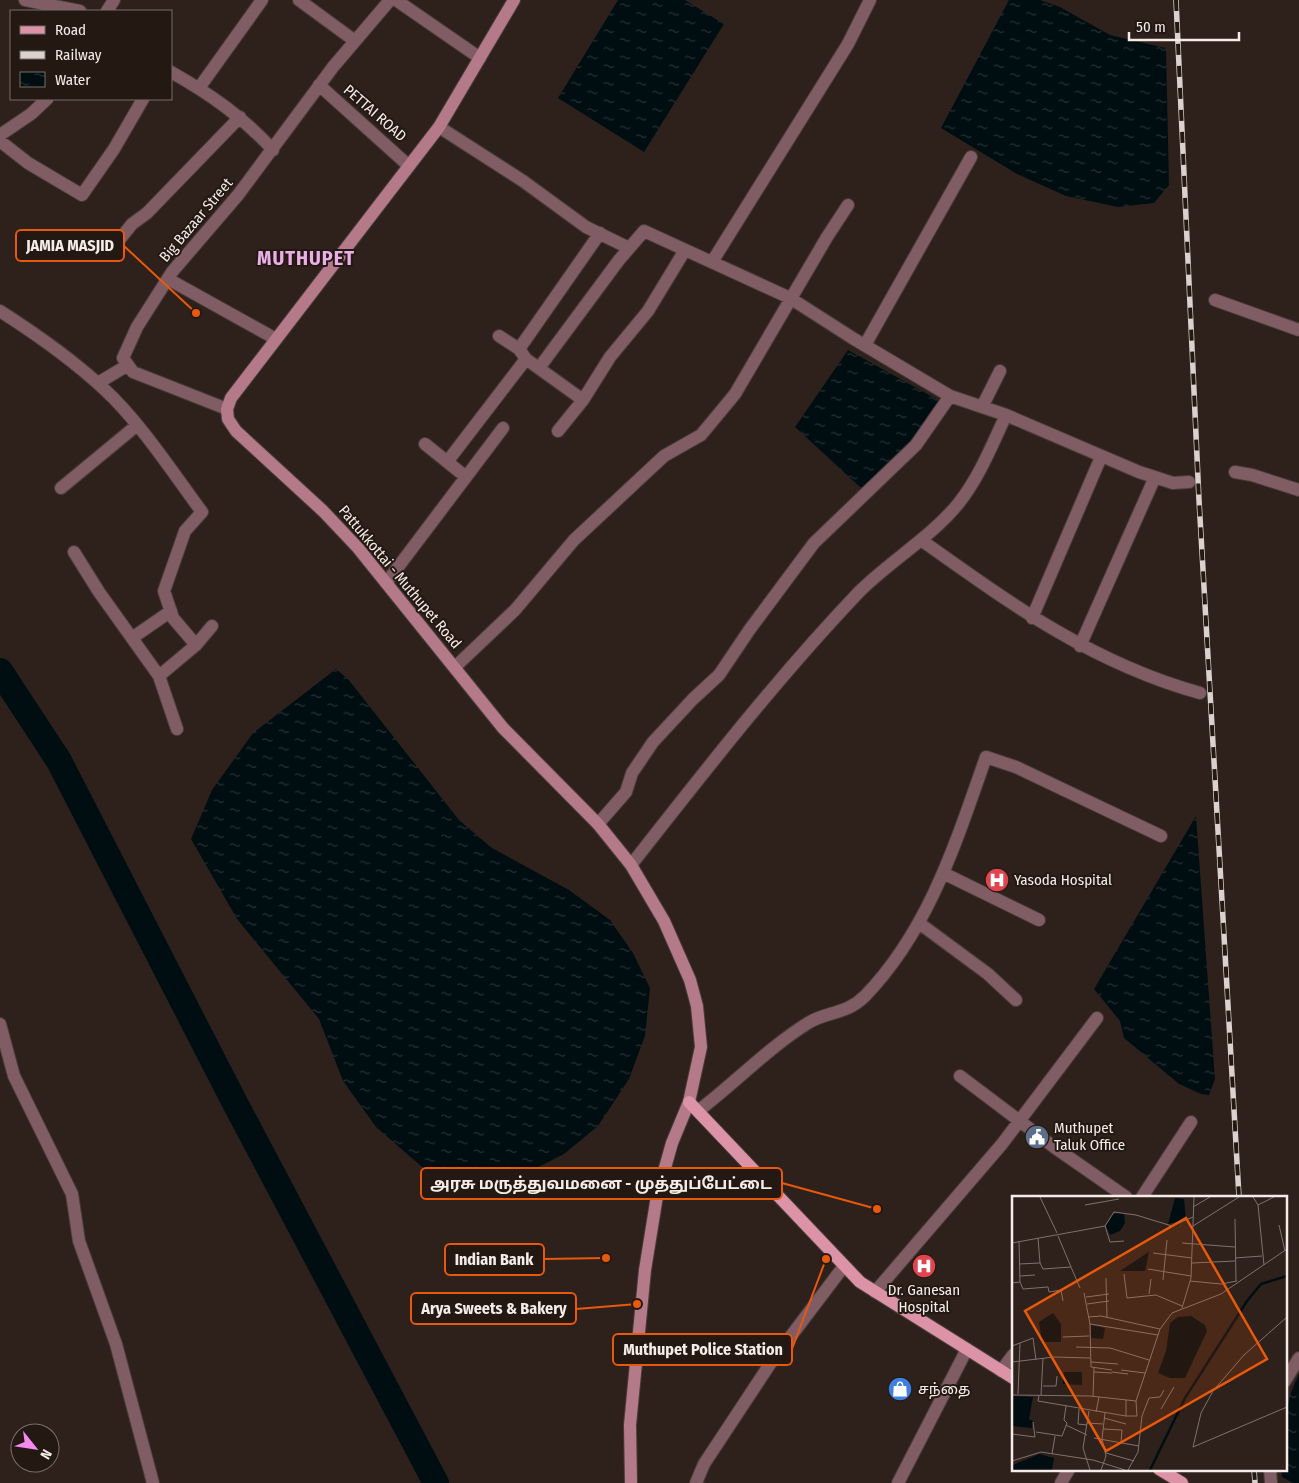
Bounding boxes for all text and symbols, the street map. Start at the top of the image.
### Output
legend [10,10,172,100]
scale bar [1129,10,1239,42]
text: 50 m [1136,18,1166,36]
text: Road [55,21,86,39]
text: Railway [55,46,102,64]
text: Water [55,71,91,89]
street label: PETTAI ROAD [340,81,410,145]
street label: Big Bazaar Street [156,174,236,266]
callout: JAMIA MASJID [16,230,124,261]
text: JAMIA MASJID [25,236,114,255]
district label: MUTHUPET [257,246,355,270]
street label: Pattukkottai - Muthupet Road [335,502,465,652]
hospital icon: Yasoda Hospital [984,867,1010,893]
place label: Yasoda Hospital [1014,871,1112,889]
place label: Muthupet Taluk Office [1054,1119,1125,1154]
public building icon: Muthupet Taluk Office [1024,1124,1050,1150]
callout: அரசு மருத்துவமனை - முத்துப்பேட்டை [421,1168,782,1199]
text: அரசு மருத்துவமனை - முத்துப்பேட்டை [430,1174,772,1194]
inset map [1012,1196,1286,1470]
callout: Indian Bank [445,1244,544,1275]
text: Indian Bank [455,1250,534,1269]
hospital icon: Dr. Ganesan Hospital [911,1253,937,1279]
place label: Dr. Ganesan Hospital [888,1281,960,1316]
callout: Arya Sweets & Bakery [411,1293,576,1324]
text: Arya Sweets & Bakery [420,1299,567,1318]
callout: Muthupet Police Station [613,1334,792,1365]
text: Muthupet Police Station [623,1340,783,1359]
shop icon: சந்தை [887,1376,913,1402]
place label: சந்தை [918,1380,970,1399]
north arrow [10,1423,60,1473]
text: N [36,1446,55,1462]

